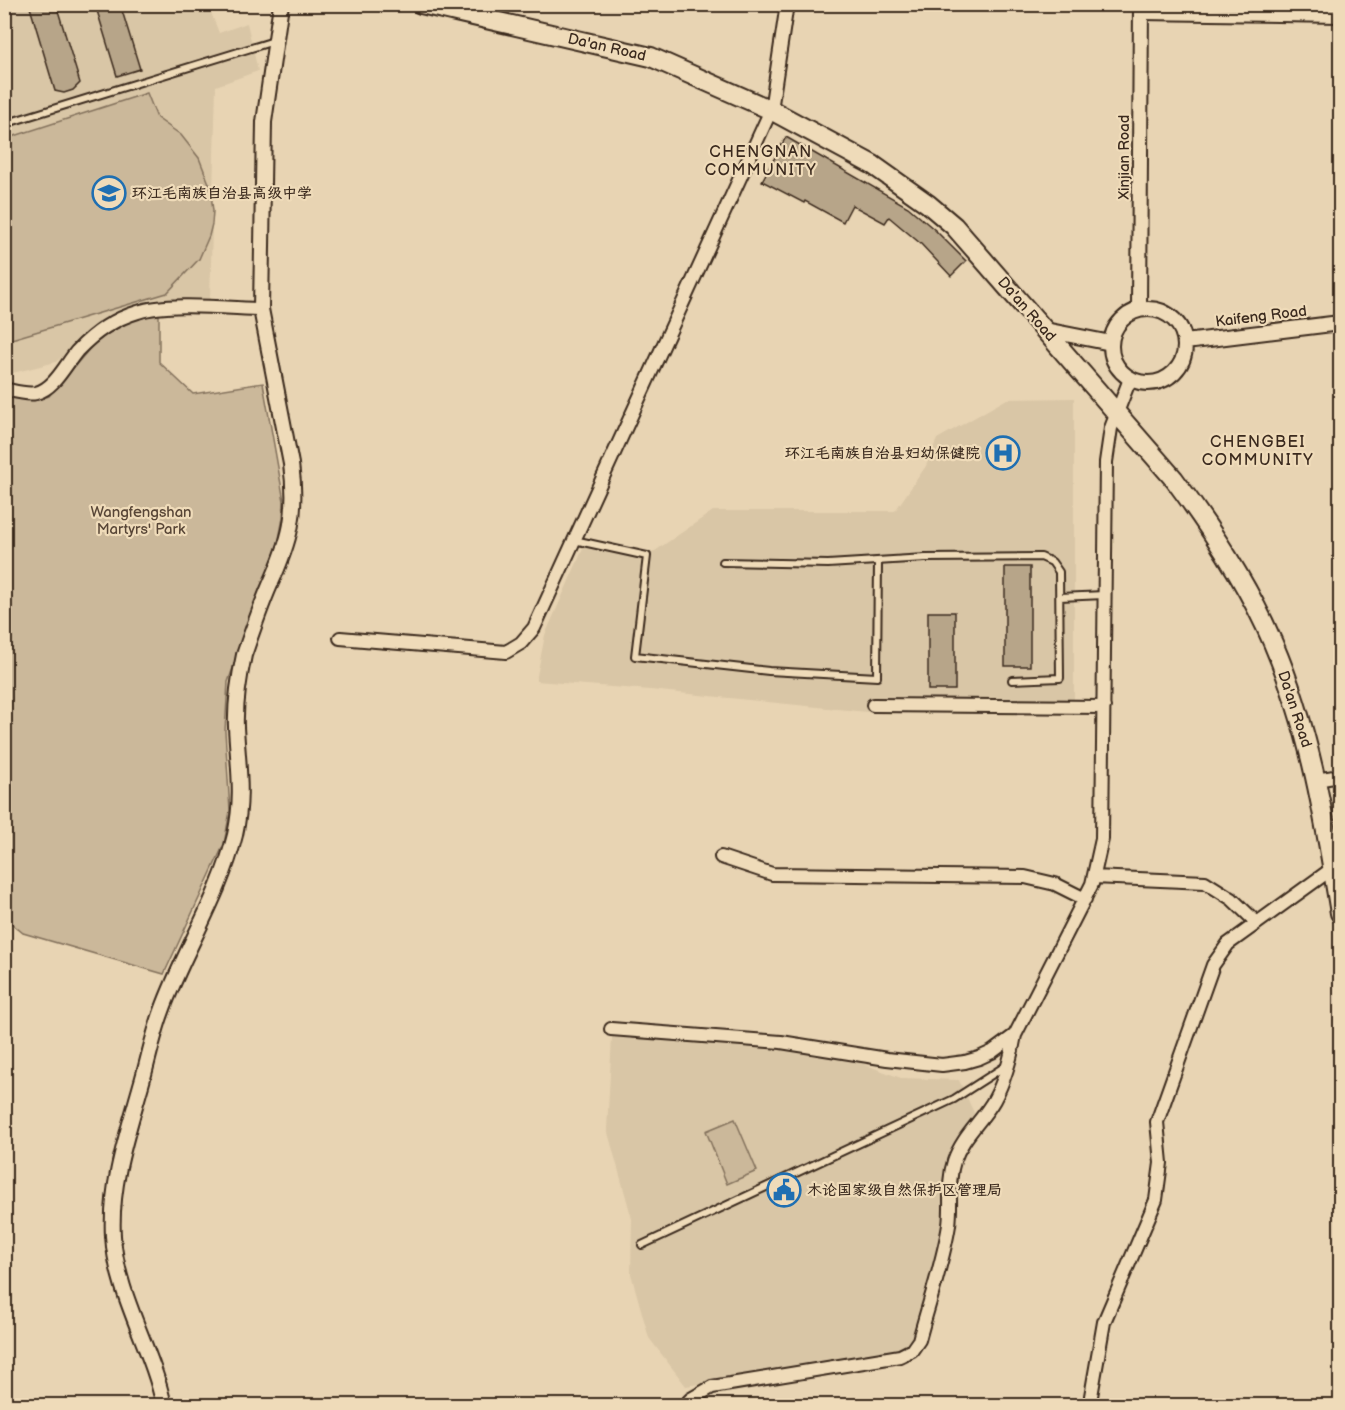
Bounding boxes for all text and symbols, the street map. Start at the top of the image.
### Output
street label: Da'an Road [566,29,648,66]
street label: Xinjian Road [1115,115,1134,200]
district label: CHENGNAN COMMUNITY [705,143,817,180]
school or university icon: 环江毛南族自治县高级中学 [91,175,127,211]
place label: 环江毛南族自治县高级中学 [132,184,312,203]
street label: Da'an Road [993,273,1060,346]
street label: Kaifeng Road [1214,301,1308,332]
district label: CHENGBEI COMMUNITY [1202,433,1314,470]
hospital icon: 环江毛南族自治县妇幼保健院 [985,435,1021,471]
place label: 环江毛南族自治县妇幼保健院 [785,444,980,463]
park label: Wangfengshan Martyrs' Park [90,503,192,539]
street label: Da'an Road [1273,668,1316,750]
public building icon: 木论国家级自然保护区管理局 [766,1172,802,1208]
place label: 木论国家级自然保护区管理局 [807,1181,1002,1200]

